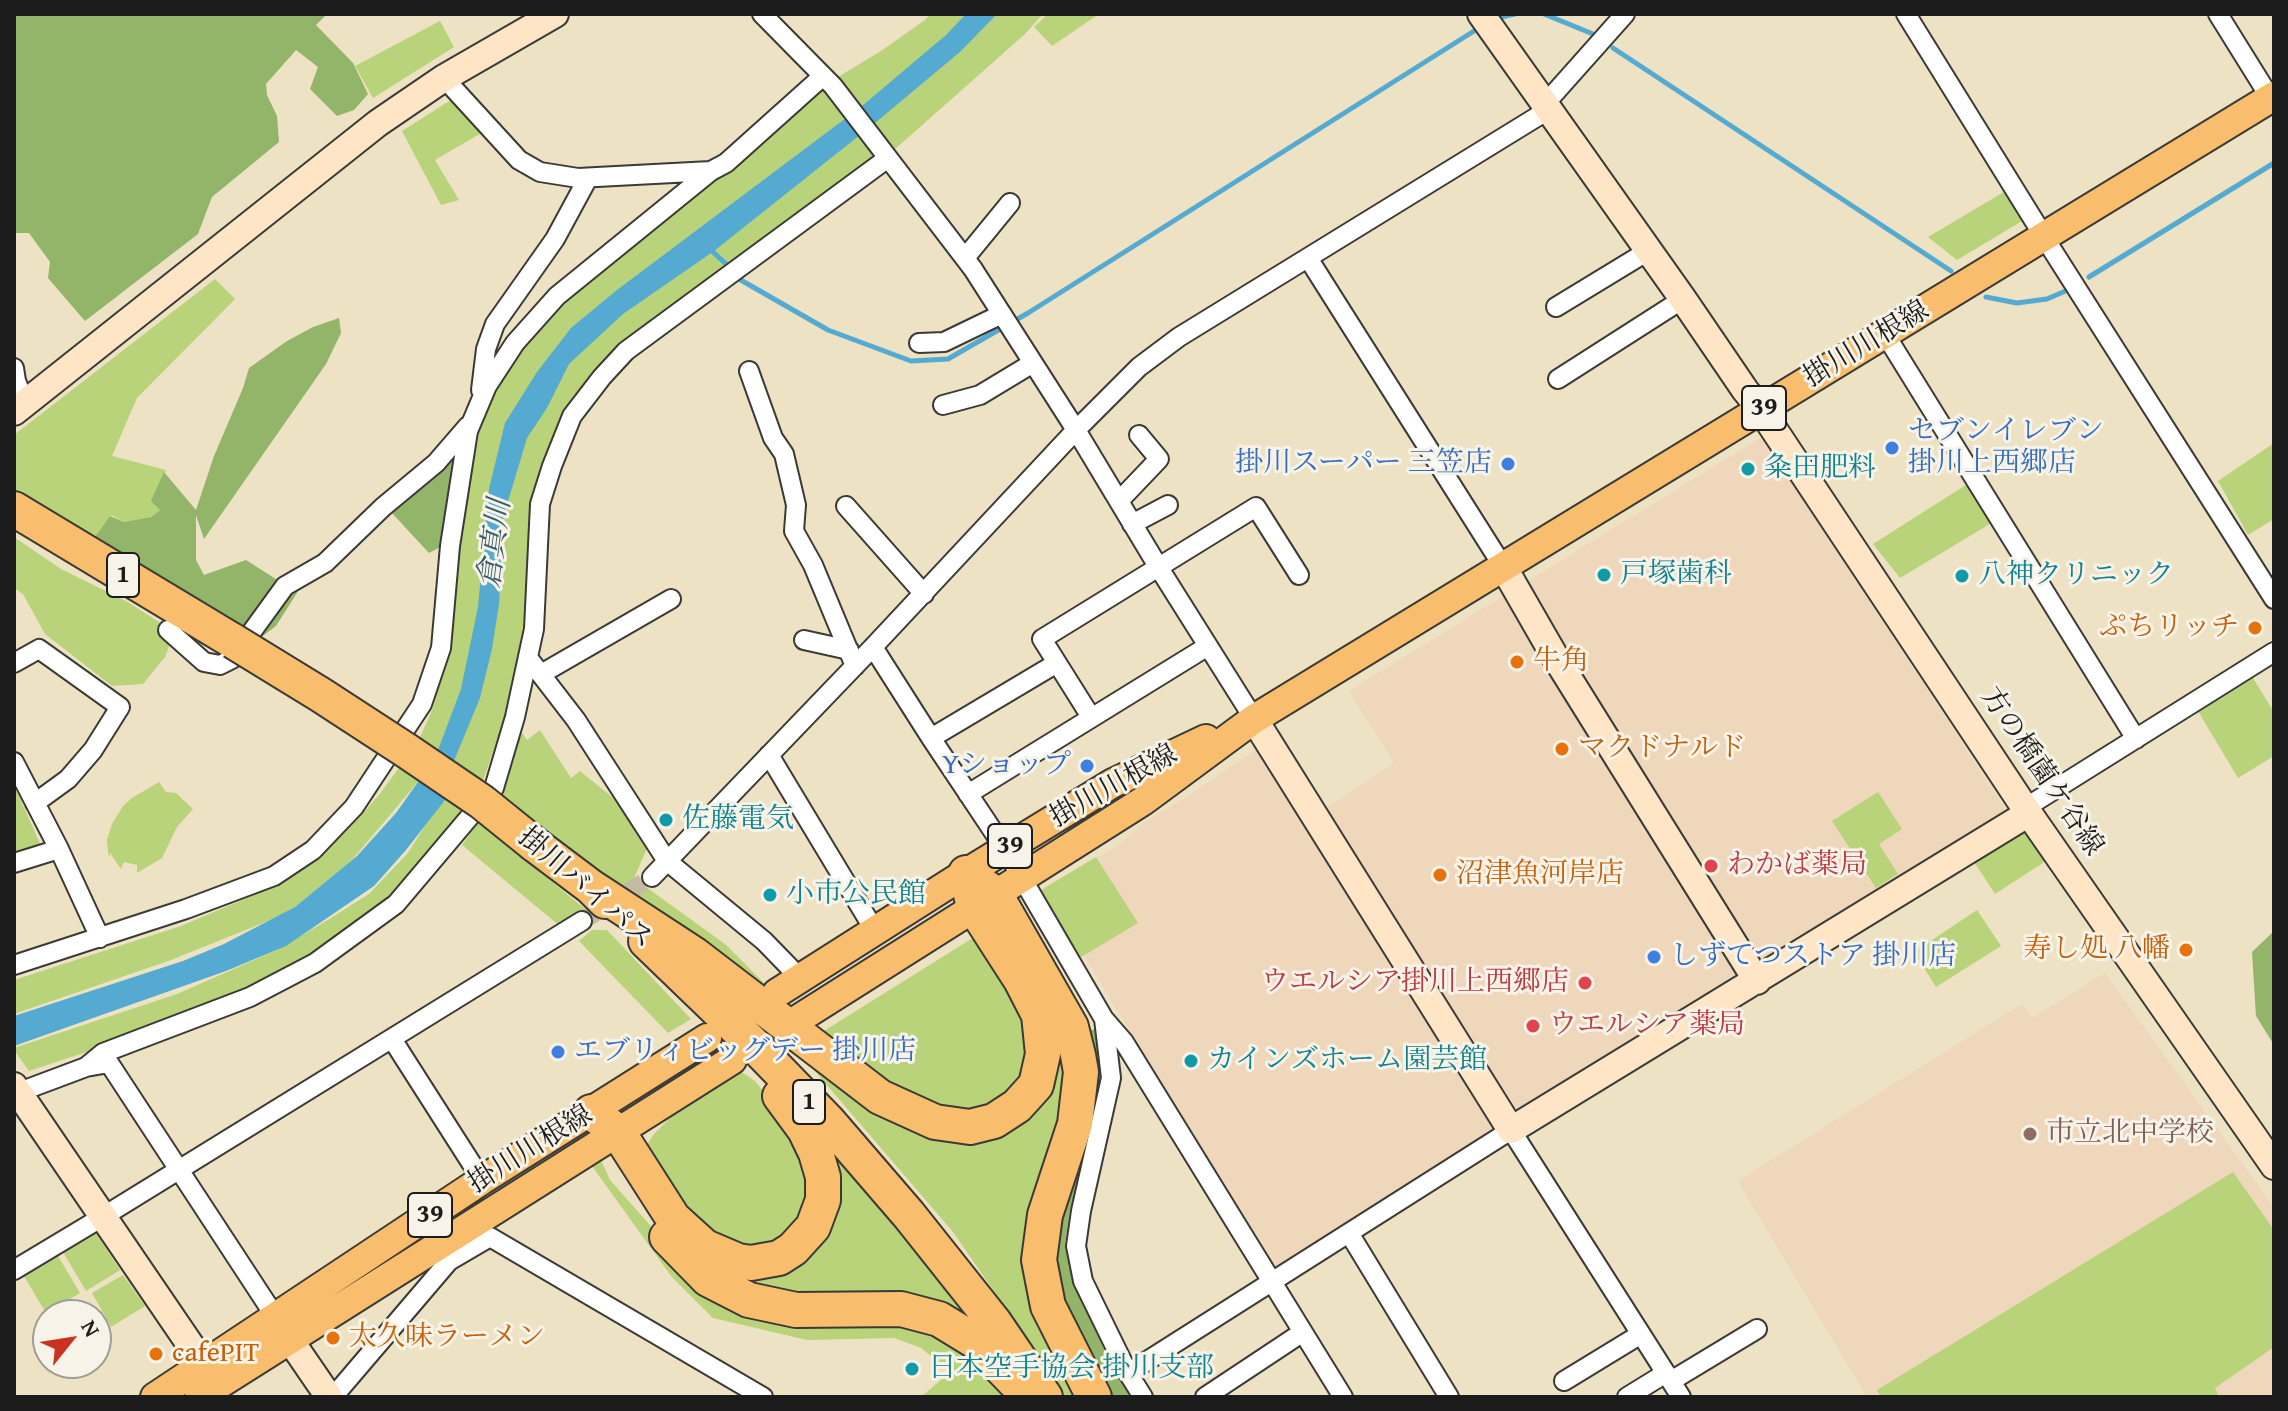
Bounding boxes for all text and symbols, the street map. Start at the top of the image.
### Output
street label: 掛川川根線 [1798,295,1936,395]
road number: 39 [1742,386,1786,430]
place label: セブンイレブン 掛川上西郷店 [1908,415,2104,481]
marker: セブンイレブン 掛川上西郷店 [1883,439,1901,457]
place label: 掛川スーパー 三笠店 [1235,447,1492,481]
place label: 粂田肥料 [1764,452,1876,486]
marker: 掛川スーパー 三笠店 [1499,455,1517,473]
marker: 粂田肥料 [1739,460,1757,478]
water label: 倉真川 [473,497,519,591]
road number: 1 [107,553,139,597]
place label: 戸塚歯科 [1620,558,1732,592]
place label: 八神クリニック [1978,559,2174,593]
marker: 戸塚歯科 [1595,566,1613,584]
marker: 八神クリニック [1953,567,1971,585]
place label: ぷちリッチ [2099,611,2239,645]
marker: ぷちリッチ [2246,619,2264,637]
place label: 牛角 [1533,645,1589,679]
marker: 牛角 [1508,653,1526,671]
street label: 方の橋薗ケ谷線 [1972,681,2110,863]
place label: マクドナルド [1578,732,1746,766]
street label: 掛川川根線 [1045,738,1183,836]
marker: マクドナルド [1553,740,1571,758]
place label: Yショップ [942,749,1071,783]
marker: Yショップ [1078,757,1096,775]
place label: 佐藤電気 [682,803,794,837]
marker: 佐藤電気 [657,811,675,829]
street label: 掛川バイパス [511,821,659,957]
road number: 39 [988,824,1032,868]
place label: わかば薬局 [1727,849,1867,883]
marker: わかば薬局 [1702,857,1720,875]
place label: 沼津魚河岸店 [1456,858,1624,892]
marker: 沼津魚河岸店 [1431,866,1449,884]
place label: 小市公民館 [786,878,926,912]
marker: 小市公民館 [761,886,779,904]
place label: 寿し処 八幡 [2024,933,2170,967]
place label: しずてつストア 掛川店 [1670,940,1956,974]
marker: 寿し処 八幡 [2177,941,2195,959]
marker: しずてつストア 掛川店 [1645,948,1663,966]
place label: ウエルシア掛川上西郷店 [1261,966,1569,1000]
marker: ウエルシア掛川上西郷店 [1576,974,1594,992]
place label: ウエルシア薬局 [1549,1009,1745,1043]
marker: ウエルシア薬局 [1524,1017,1542,1035]
place label: エブリィビッグデー 掛川店 [574,1035,916,1069]
marker: エブリィビッグデー 掛川店 [549,1043,567,1061]
place label: カインズホーム園芸館 [1207,1044,1487,1078]
marker: カインズホーム園芸館 [1182,1052,1200,1070]
road number: 1 [793,1080,825,1124]
street label: 掛川川根線 [463,1099,599,1201]
place label: 市立北中学校 [2046,1117,2214,1151]
marker: 市立北中学校 [2021,1125,2039,1143]
road number: 39 [408,1193,452,1237]
north arrow [32,1299,112,1379]
text: N [74,1314,109,1342]
place label: 太久味ラーメン [349,1321,545,1355]
marker: 太久味ラーメン [324,1329,342,1347]
place label: cafePIT [172,1337,259,1371]
marker: cafePIT [147,1345,165,1363]
place label: 日本空手協会 掛川支部 [928,1352,1214,1386]
marker: 日本空手協会 掛川支部 [903,1360,921,1378]

